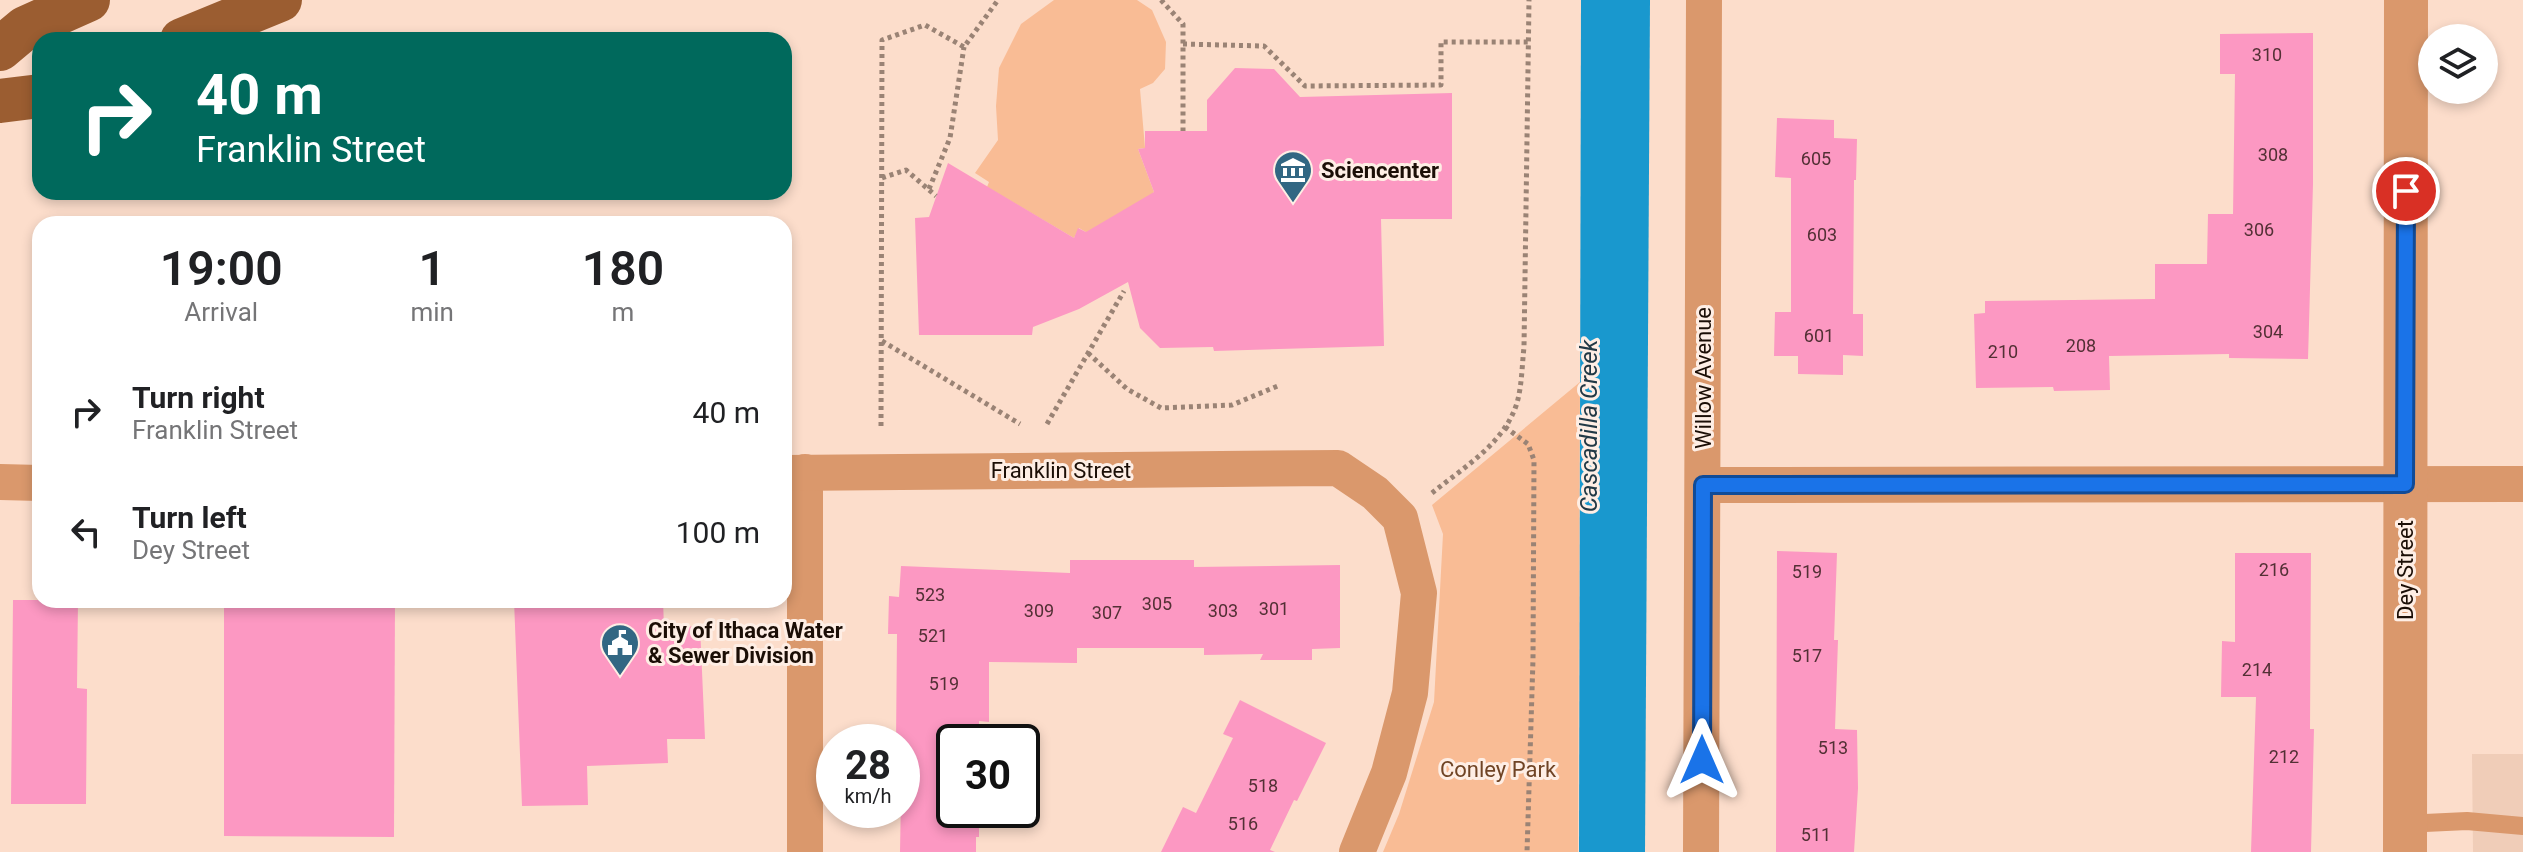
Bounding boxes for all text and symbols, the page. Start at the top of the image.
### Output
map controls [2418,24,2498,104]
button: layers [2418,24,2498,104]
house number: 310 [2252,44,2282,65]
text: 40 m [196,62,323,128]
icon: right [64,64,168,168]
text: Franklin Street [196,129,426,171]
house number: 308 [2258,144,2288,165]
house number: 605 [1801,148,1831,169]
museum icon: Sciencenter [1272,149,1314,204]
pin [2372,157,2440,225]
place label: Sciencenter [1321,158,1439,183]
icon: arrive [2384,169,2428,213]
house number: 306 [2244,219,2274,240]
house number: 603 [1807,224,1837,245]
text: 19:00 [160,240,283,297]
text: 1 [419,240,446,297]
text: 180 [582,240,664,297]
text: Arrival [184,297,258,327]
text: min [410,297,454,327]
text: m [612,297,634,327]
street label: Willow Avenue [1691,307,1716,449]
house number: 304 [2253,321,2283,342]
house number: 601 [1804,325,1834,346]
house number: 208 [2066,335,2096,356]
water label: Cascadilla Creek [1575,338,1603,512]
house number: 210 [1988,341,2018,362]
text: Turn right [132,380,265,415]
icon: right [64,390,108,434]
text: 40 m [693,395,760,430]
text: Franklin Street [132,415,298,445]
street label: Franklin Street [991,458,1131,483]
text: Turn left [132,500,247,535]
icon: left [64,510,108,554]
text: 100 m [676,515,760,550]
street label: Dey Street [2393,520,2418,620]
text: Dey Street [132,535,250,565]
house number: 216 [2259,559,2289,580]
house number: 519 [1792,561,1822,582]
house number: 523 [915,584,945,605]
house number: 305 [1142,593,1172,614]
house number: 301 [1259,598,1289,619]
house number: 309 [1024,600,1054,621]
house number: 303 [1208,600,1238,621]
house number: 307 [1092,602,1122,623]
place label: City of Ithaca Water & Sewer Division [648,618,843,668]
public building icon: City of Ithaca Water & Sewer Division [599,622,641,677]
house number: 521 [918,625,948,646]
house number: 517 [1792,645,1822,666]
house number: 214 [2242,659,2272,680]
house number: 519 [929,673,959,694]
position arrow [1660,718,1744,802]
speed limit sign: 30 [936,724,1040,828]
house number: 513 [1818,737,1848,758]
text: 28 [845,742,891,789]
house number: 212 [2269,746,2299,767]
park label: Conley Park [1440,757,1557,782]
house number: 518 [1248,775,1278,796]
text: km/h [845,784,891,808]
house number: 516 [1228,813,1258,834]
house number: 511 [1801,824,1831,845]

